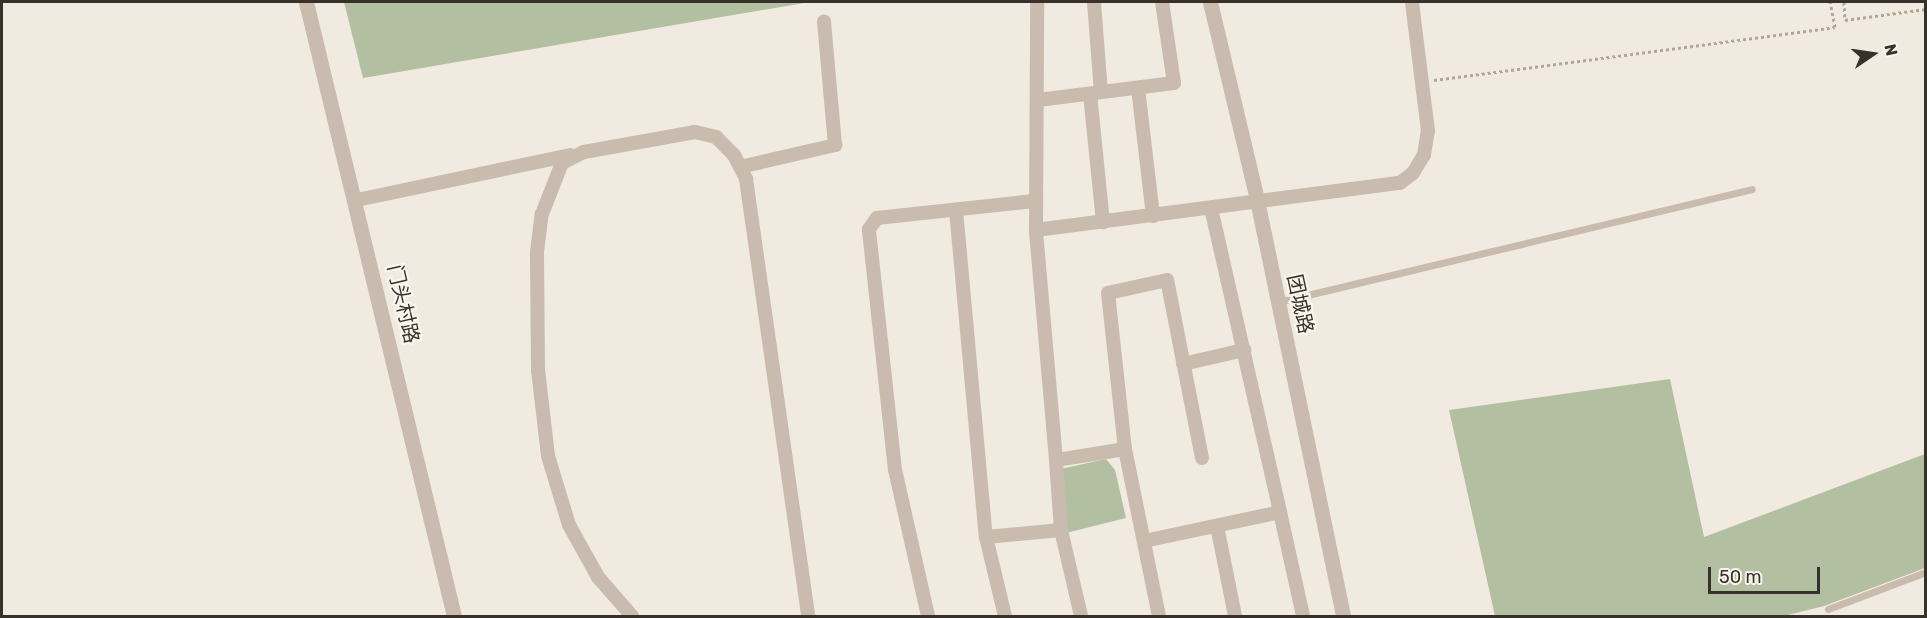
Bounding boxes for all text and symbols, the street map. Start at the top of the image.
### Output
north arrow [1843,24,1903,84]
text: N [1880,42,1902,58]
street label: 门头村路 [382,262,424,346]
street label: 团城路 [1282,272,1318,336]
scale bar [1711,555,1824,593]
text: 50 m [1719,566,1762,588]

